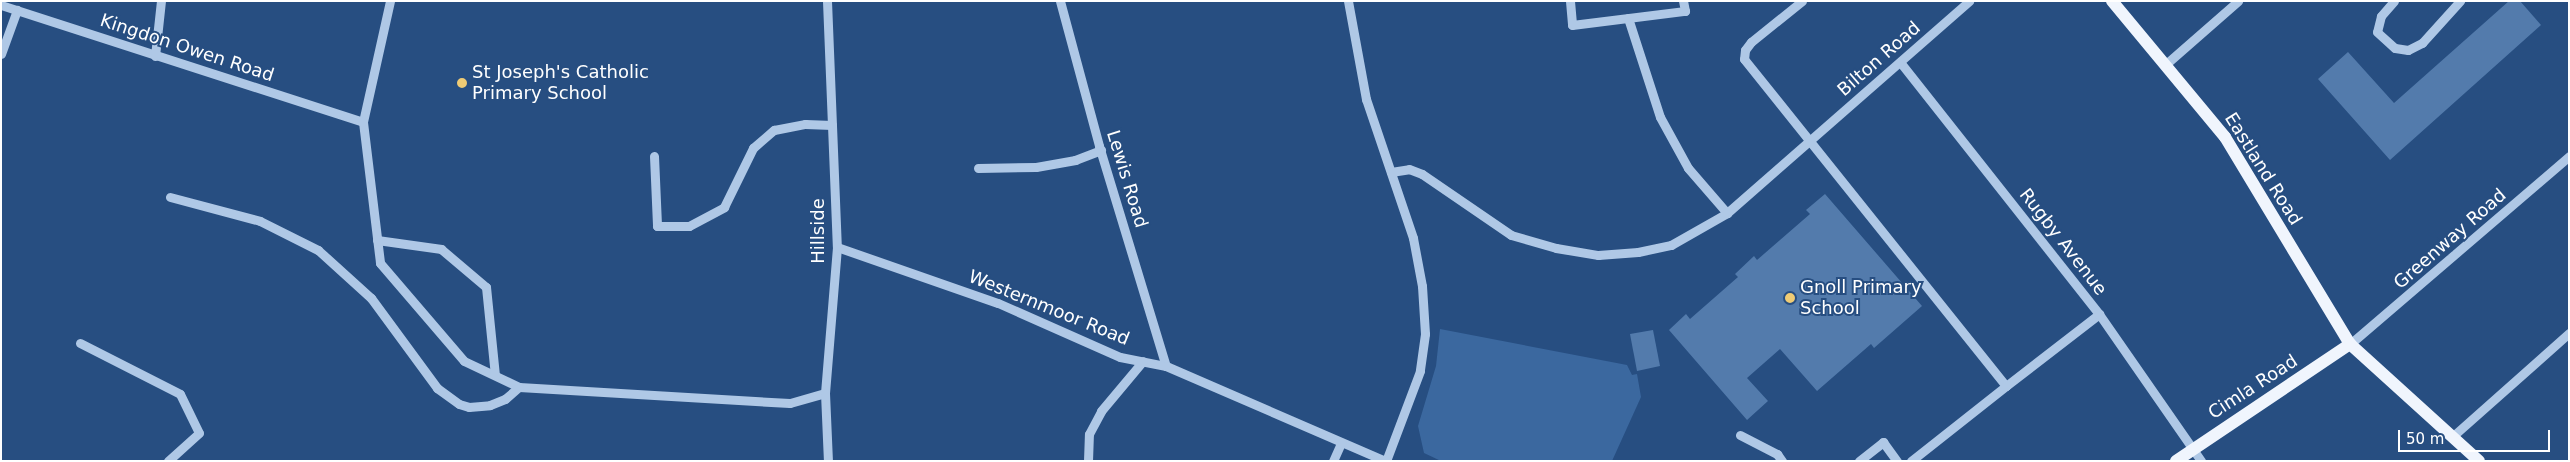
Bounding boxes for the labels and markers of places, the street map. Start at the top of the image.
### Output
place label: St Joseph's Catholic Primary School [472,62,649,104]
marker: St Joseph's Catholic Primary School [456,77,468,89]
place label: Gnoll Primary School [1800,277,1922,320]
marker: Gnoll Primary School [1784,292,1796,304]

